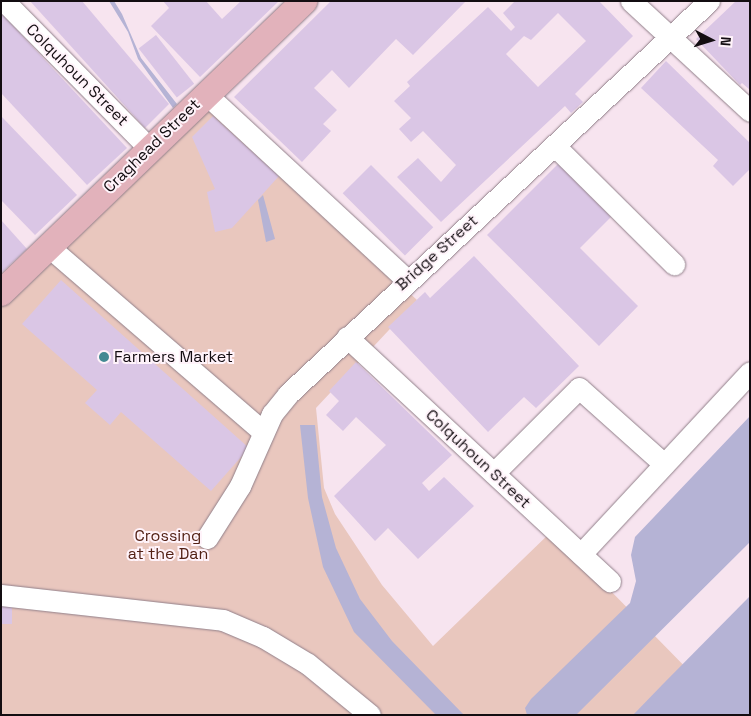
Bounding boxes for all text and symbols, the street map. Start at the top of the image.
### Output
north arrow [686,15,736,65]
street label: Colquhoun Street [22,20,132,130]
text: N [717,36,735,47]
street label: Craghead Street [100,95,204,197]
street label: Bridge Street [392,211,482,295]
place label: Farmers Market [114,347,233,367]
marker: Farmers Market [98,351,110,363]
street label: Colquhoun Street [422,405,534,513]
park label: Crossing at the Dan [128,526,208,564]

